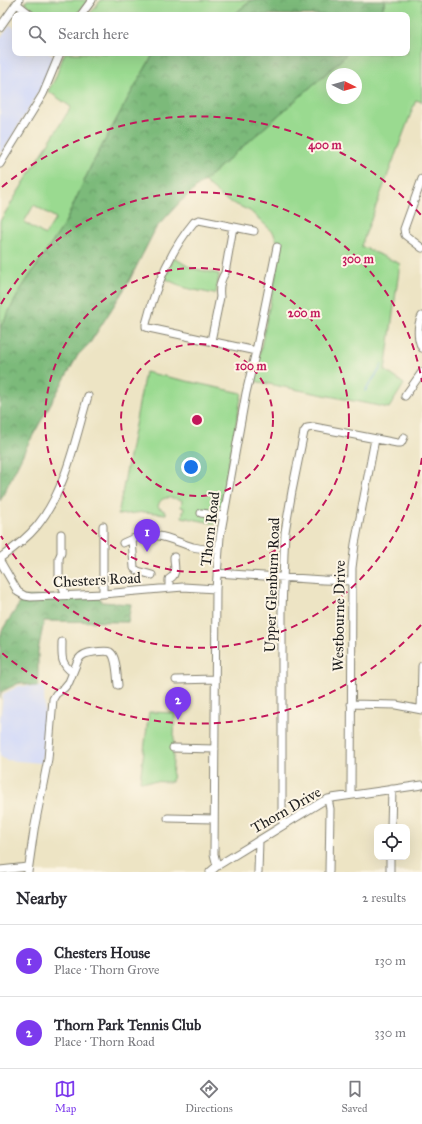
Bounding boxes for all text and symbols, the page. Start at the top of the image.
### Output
search box [12,12,410,56]
icon: search [26,23,48,45]
text: Search here [58,25,129,43]
north arrow [326,68,362,104]
text: 400 m [308,138,343,153]
text: 300 m [342,252,375,267]
text: 200 m [288,306,321,320]
text: 100 m [235,359,268,373]
centre of rings [190,413,204,427]
your location [181,457,201,477]
street label: Thorn Road [196,490,224,567]
street label: Upper Glenburn Road [261,517,283,653]
pin: 1 [134,519,160,552]
street label: Westbourne Drive [329,560,349,672]
street label: Chesters Road [53,569,142,591]
pin: 2 [165,687,191,720]
street label: Thorn Drive [248,783,324,837]
map controls [374,824,410,860]
button: locate [374,824,410,860]
text: Nearby [16,888,67,909]
text: 2 results [362,890,406,906]
text: Chesters House [54,944,150,962]
text: 1 [26,953,32,969]
text: 130 m [374,953,406,969]
text: Place · Thorn Grove [54,962,160,978]
text: Thorn Park Tennis Club [54,1016,201,1034]
text: 2 [26,1025,32,1041]
text: 330 m [374,1025,406,1041]
text: Place · Thorn Road [54,1034,155,1050]
tab: Map [54,1078,76,1115]
tab: Directions [185,1078,233,1115]
tab: Saved [341,1078,368,1115]

